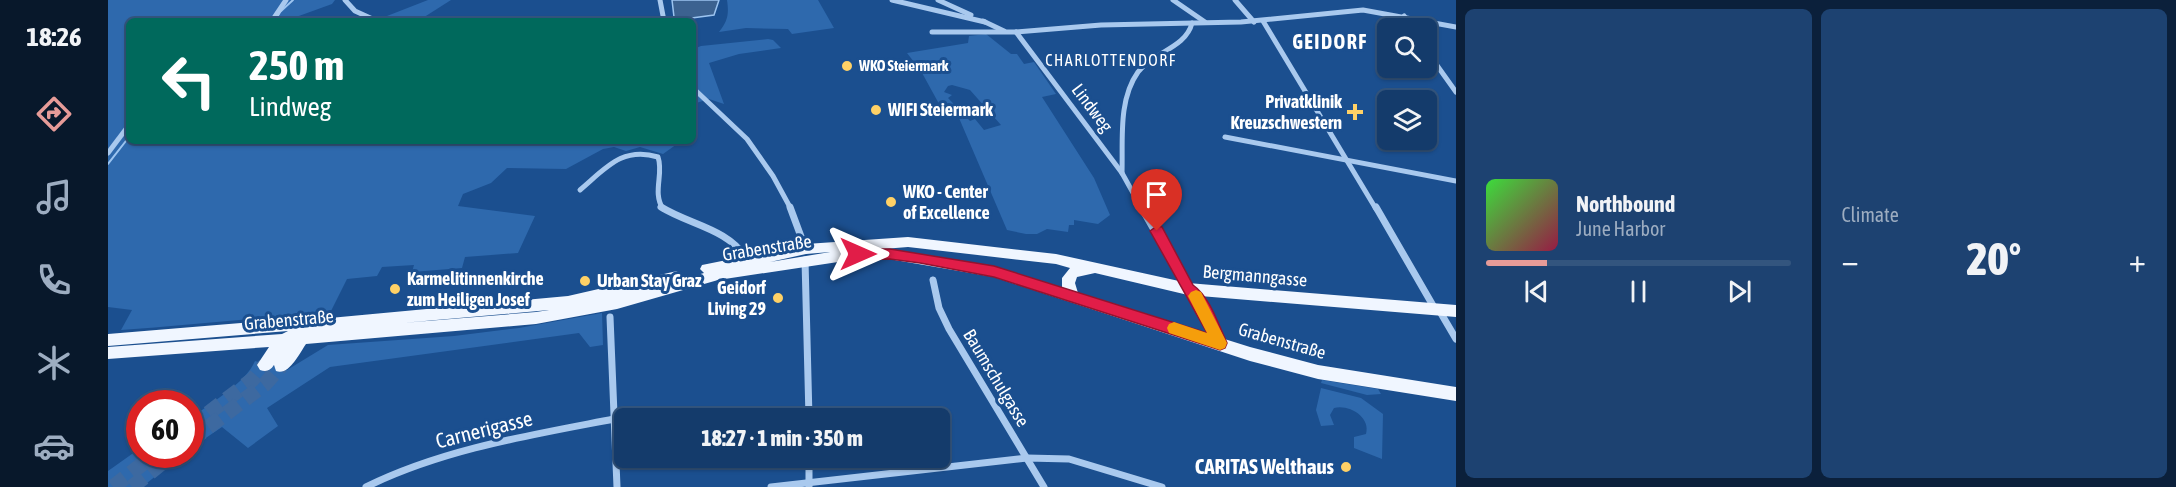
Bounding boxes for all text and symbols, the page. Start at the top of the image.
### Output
map controls [1377,18,1437,150]
button: search [1377,18,1437,78]
text: 18:26 [26,21,82,52]
district label: GEIDORF [1292,30,1368,53]
text: 250 m [249,41,344,89]
icon: left [150,42,228,120]
district label: CHARLOTTENDORF [1045,51,1177,69]
place label: WKO Steiermark [858,57,949,74]
marker: WKO Steiermark [840,59,854,73]
street label: Lindweg [1068,79,1117,136]
button: layers [1377,90,1437,150]
text: Lindweg [249,91,331,122]
place label: Privatklinik Kreuzschwestern [1230,91,1343,133]
icon: directions [33,93,75,135]
place label: WIFI Steiermark [887,99,994,120]
marker: WIFI Steiermark [869,103,883,117]
marker: Privatklinik Kreuzschwestern [1346,103,1364,121]
pin [1131,169,1182,231]
icon: music [33,176,75,218]
icon: arrive [1140,178,1173,211]
place label: WKO - Center of Excellence [902,181,990,223]
text: Northbound [1576,191,1675,217]
marker: WKO - Center of Excellence [884,195,898,209]
text: Climate [1842,203,1899,226]
text: June Harbor [1576,217,1665,240]
position arrow [826,222,890,286]
street label: Grabenstraße [721,230,813,265]
text: 20° [1966,233,2021,285]
text: − [1842,241,1859,279]
text: + [2129,241,2146,279]
icon: phone [33,259,75,301]
street label: Bergmanngasse [1202,260,1308,291]
place label: Karmelitinnenkirche zum Heiligen Josef [407,268,544,310]
place label: Urban Stay Graz [597,270,702,291]
marker: Urban Stay Graz [578,274,592,288]
icon: previous [1520,275,1553,308]
icon: pause [1622,275,1655,308]
icon: next [1723,275,1756,308]
place label: Geidorf Living 29 [707,277,767,319]
marker: Karmelitinnenkirche zum Heiligen Josef [388,282,402,296]
marker: Geidorf Living 29 [771,291,785,305]
street label: Grabenstraße [243,305,335,334]
street label: Grabenstraße [1236,318,1328,363]
street label: Baumschulgasse [959,325,1034,430]
icon: climate [33,342,75,384]
speed limit sign: 60 [126,390,204,468]
street label: Carnerigasse [433,405,535,453]
icon: car [33,425,75,467]
text: 18:27 · 1 min · 350 m [701,425,863,451]
place label: CARITAS Welthaus [1195,454,1335,478]
marker: CARITAS Welthaus [1339,460,1353,474]

